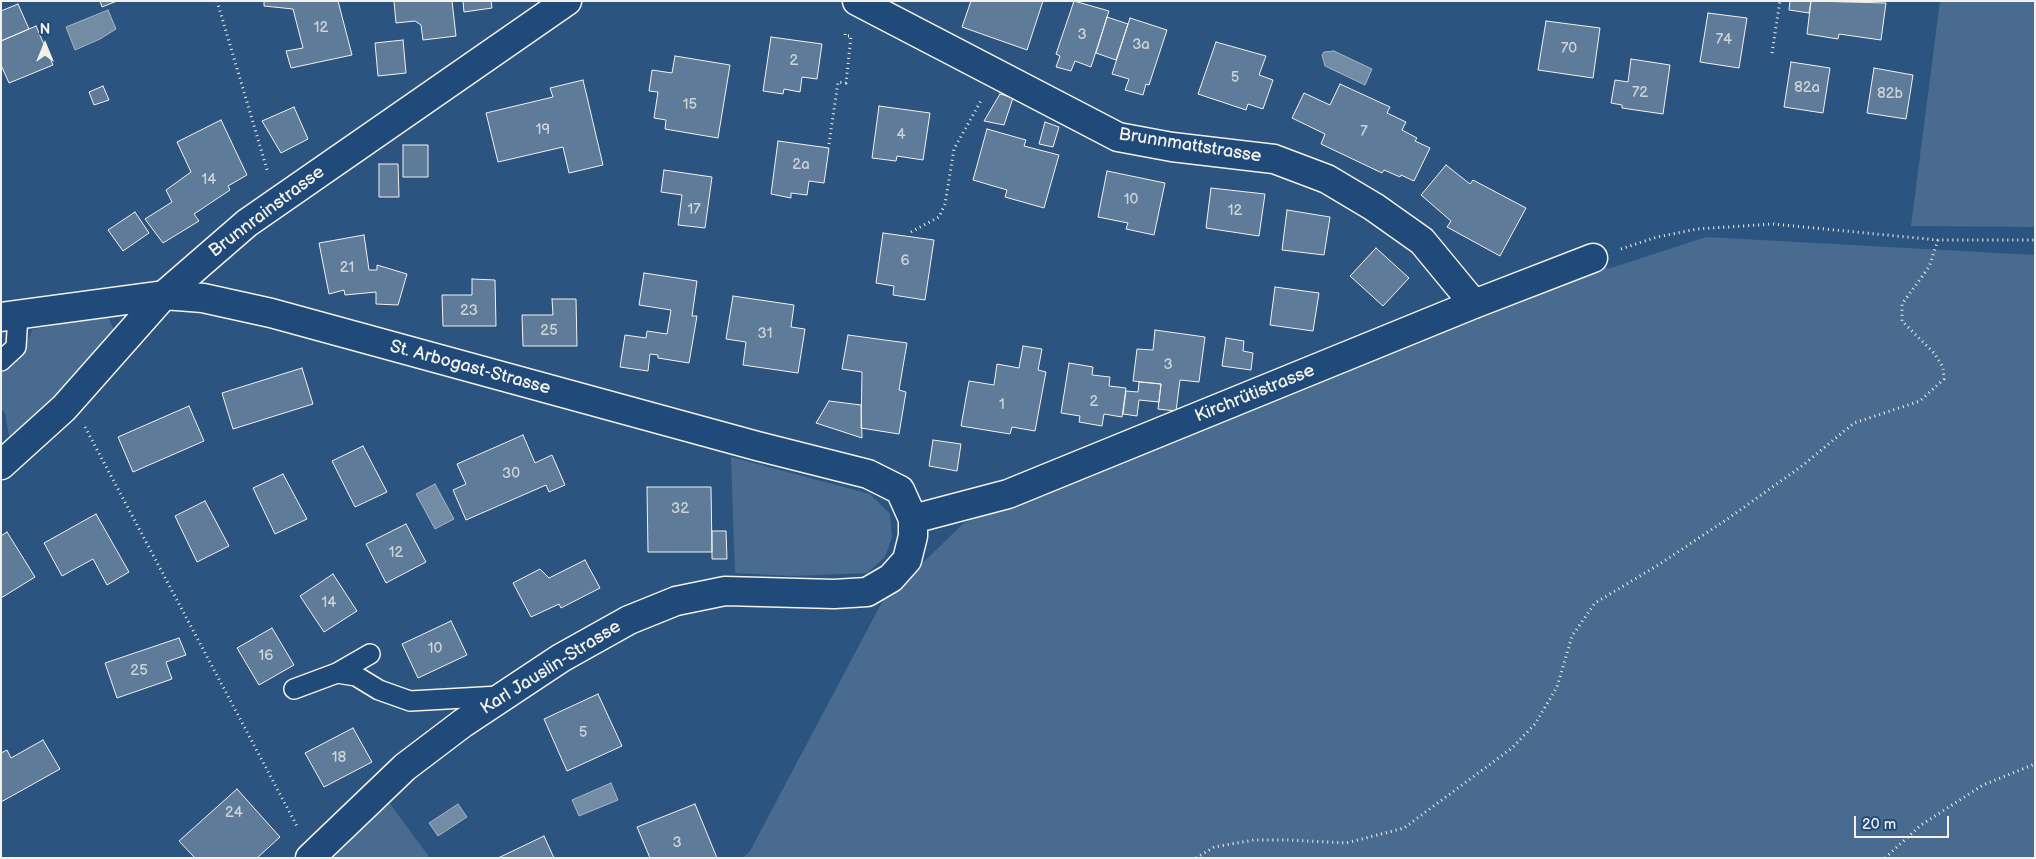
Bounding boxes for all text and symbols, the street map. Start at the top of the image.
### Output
house number: 12 [314,19,328,37]
north arrow [20,20,70,70]
text: N [40,21,50,38]
house number: 3 [1077,26,1087,44]
house number: 74 [1716,31,1732,49]
house number: 3a [1132,36,1150,54]
house number: 70 [1561,40,1577,58]
house number: 2 [790,52,798,70]
house number: 5 [1231,69,1239,87]
house number: 82a [1794,79,1820,97]
house number: 72 [1632,84,1648,102]
house number: 82b [1877,85,1903,103]
house number: 15 [683,96,697,114]
house number: 19 [536,121,550,139]
house number: 7 [1360,123,1368,141]
street label: Brunnmattstrasse [1117,124,1263,168]
house number: 4 [896,126,906,144]
house number: 2a [792,156,810,174]
street label: Brunnrainstrasse [205,162,329,262]
house number: 14 [202,171,216,189]
house number: 10 [1124,191,1138,209]
house number: 17 [687,201,701,219]
house number: 12 [1228,202,1242,220]
house number: 6 [900,252,910,270]
house number: 21 [340,259,354,277]
house number: 23 [460,302,478,320]
house number: 25 [540,322,558,340]
house number: 31 [757,325,773,343]
street label: St. Arbogast-Strasse [387,336,553,400]
house number: 3 [1163,356,1173,374]
street label: Kirchrütistrasse [1192,360,1318,428]
house number: 2 [1090,393,1098,411]
house number: 1 [999,396,1005,414]
house number: 30 [502,465,520,483]
house number: 32 [671,500,689,518]
house number: 12 [389,544,403,562]
house number: 14 [322,594,336,612]
street label: Karl Jauslin-Strasse [477,616,625,720]
house number: 10 [428,640,442,658]
house number: 16 [259,647,273,665]
house number: 25 [130,662,148,680]
house number: 5 [579,724,587,742]
house number: 18 [332,749,346,767]
house number: 24 [225,804,243,822]
scale bar [1856,806,1951,838]
text: 20 m [1862,815,1896,834]
house number: 3 [672,834,682,852]

